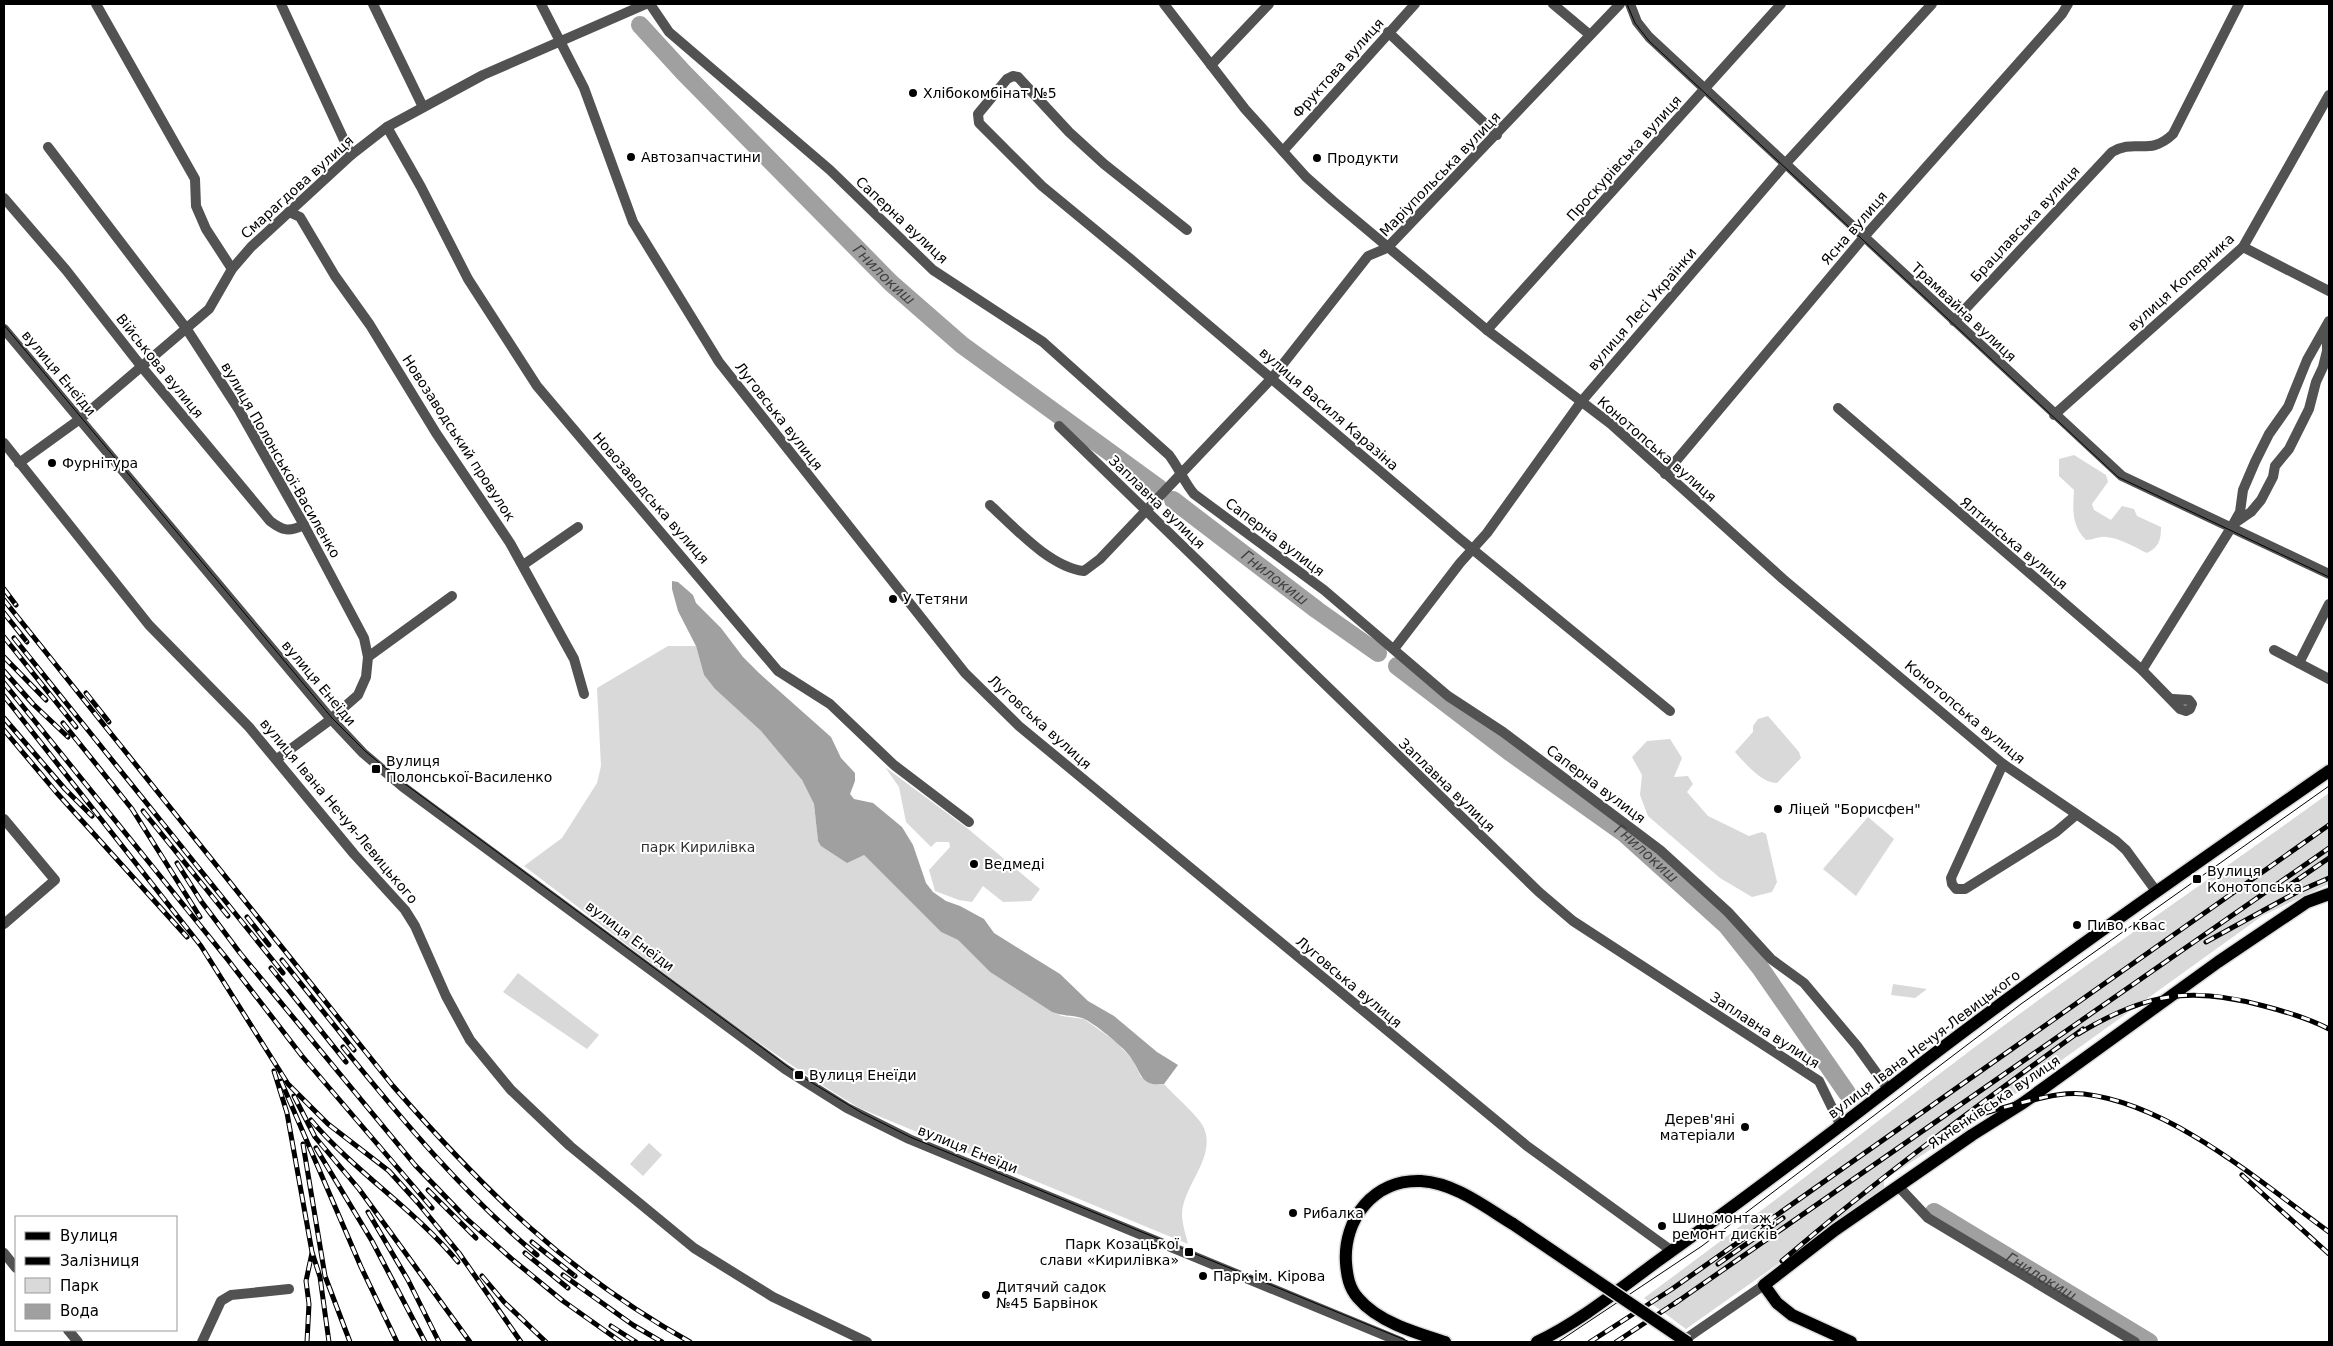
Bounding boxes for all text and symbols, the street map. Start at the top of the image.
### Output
street label: Фруктова вулиця [1289,15,1387,121]
place label: Хлібокомбінат №5 [923,85,1057,101]
marker: Хлібокомбінат №5 [907,87,919,99]
street label: Проскурівська вулиця [1563,92,1685,224]
street label: Маріупольська вулиця [1376,109,1504,239]
street label: Смарагдова вулиця [237,132,357,242]
place label: Автозапчастини [641,149,761,165]
place label: Продукти [1327,150,1399,166]
marker: Автозапчастини [625,151,637,163]
marker: Продукти [1311,152,1323,164]
street label: Брацлавська вулиця [1967,163,2083,285]
street label: Саперна вулиця [853,173,951,267]
street label: Ясна вулиця [1818,188,1890,268]
street label: вулиця Коперника [2125,230,2237,334]
water label: Гнилокиш [849,241,919,309]
street label: вулиця Лесі Українки [1584,244,1700,374]
street label: Трамвайна вулиця [1908,259,2020,365]
street label: Військова вулиця [113,311,207,421]
street label: вулиця Енеїди [19,327,99,419]
street label: вулиця Василя Каразіна [1256,344,1402,474]
street label: Новозаводський провулок [399,352,519,524]
street label: вулиця Полонської-Василенко [218,359,344,561]
street label: Луговська вулиця [732,359,826,473]
street label: Конотопська вулиця [1594,393,1720,505]
street label: Новозаводська вулиця [590,429,712,567]
street label: Заплавна вулиця [1106,452,1208,552]
place label: Фурнітура [62,455,138,471]
marker: Фурнітура [46,457,58,469]
street label: Ялтинська вулиця [1957,493,2071,593]
street label: Саперна вулиця [1222,495,1328,579]
water label: Гнилокиш [1238,546,1312,609]
place label: У Тетяни [903,591,968,607]
marker: У Тетяни [887,593,899,605]
street label: вулиця Енеїди [279,637,359,729]
street label: Конотопська вулиця [1902,657,2028,767]
street label: Луговська вулиця [985,672,1095,772]
street label: вулиця Івана Нечуя-Левицького [257,715,421,907]
street label: Заплавна вулиця [1396,735,1498,835]
street label: Саперна вулиця [1543,742,1649,826]
place label: Вулиця Полонської-Василенко [386,753,552,785]
marker: Вулиця Полонської-Василенко [370,763,382,775]
place label: Ліцей "Борисфен" [1788,801,1921,817]
marker: Ліцей "Борисфен" [1772,803,1784,815]
water label: Гнилокиш [1611,820,1682,887]
park label: парк Кирилівка [641,839,755,855]
place label: Ведмеді [984,856,1045,872]
marker: Ведмеді [968,858,980,870]
place label: Вулиця Конотопська [2207,863,2302,895]
marker: Вулиця Конотопська [2191,873,2203,885]
street label: вулиця Енеїди [583,898,677,974]
place label: Пиво, квас [2087,917,2165,933]
marker: Пиво, квас [2071,919,2083,931]
street label: Луговська вулиця [1293,933,1405,1031]
street label: вулиця Івана Нечуя-Левицького [1825,966,2023,1122]
street label: Заплавна вулиця [1707,989,1823,1071]
street label: Яхненківська вулиця [1925,1052,2063,1152]
place label: Вулиця Енеїди [809,1067,917,1083]
marker: Вулиця Енеїди [793,1069,805,1081]
place label: Дерев'янi матерiали [1660,1111,1735,1143]
marker: Дерев'янi матерiали [1739,1121,1751,1133]
street label: вулиця Енеїди [916,1122,1020,1176]
place label: Рибалка [1303,1205,1364,1221]
marker: Рибалка [1287,1207,1299,1219]
place label: Шиномонтаж, ремонт дисків [1672,1210,1777,1242]
legend [15,1216,178,1331]
marker: Шиномонтаж, ремонт дисків [1656,1220,1668,1232]
text: Вулиця [60,1227,118,1245]
place label: Парк Козацької слави «Кирилівка» [1040,1236,1179,1268]
marker: Парк Козацької слави «Кирилівка» [1183,1246,1195,1258]
water label: Гнилокиш [2002,1248,2080,1305]
text: Залізниця [60,1252,139,1270]
place label: Парк ім. Кірова [1213,1268,1325,1284]
marker: Парк ім. Кірова [1197,1270,1209,1282]
text: Парк [60,1277,99,1295]
place label: Дитячий садок №45 Барвінок [996,1279,1107,1311]
marker: Дитячий садок №45 Барвінок [980,1289,992,1301]
text: Вода [60,1302,99,1320]

